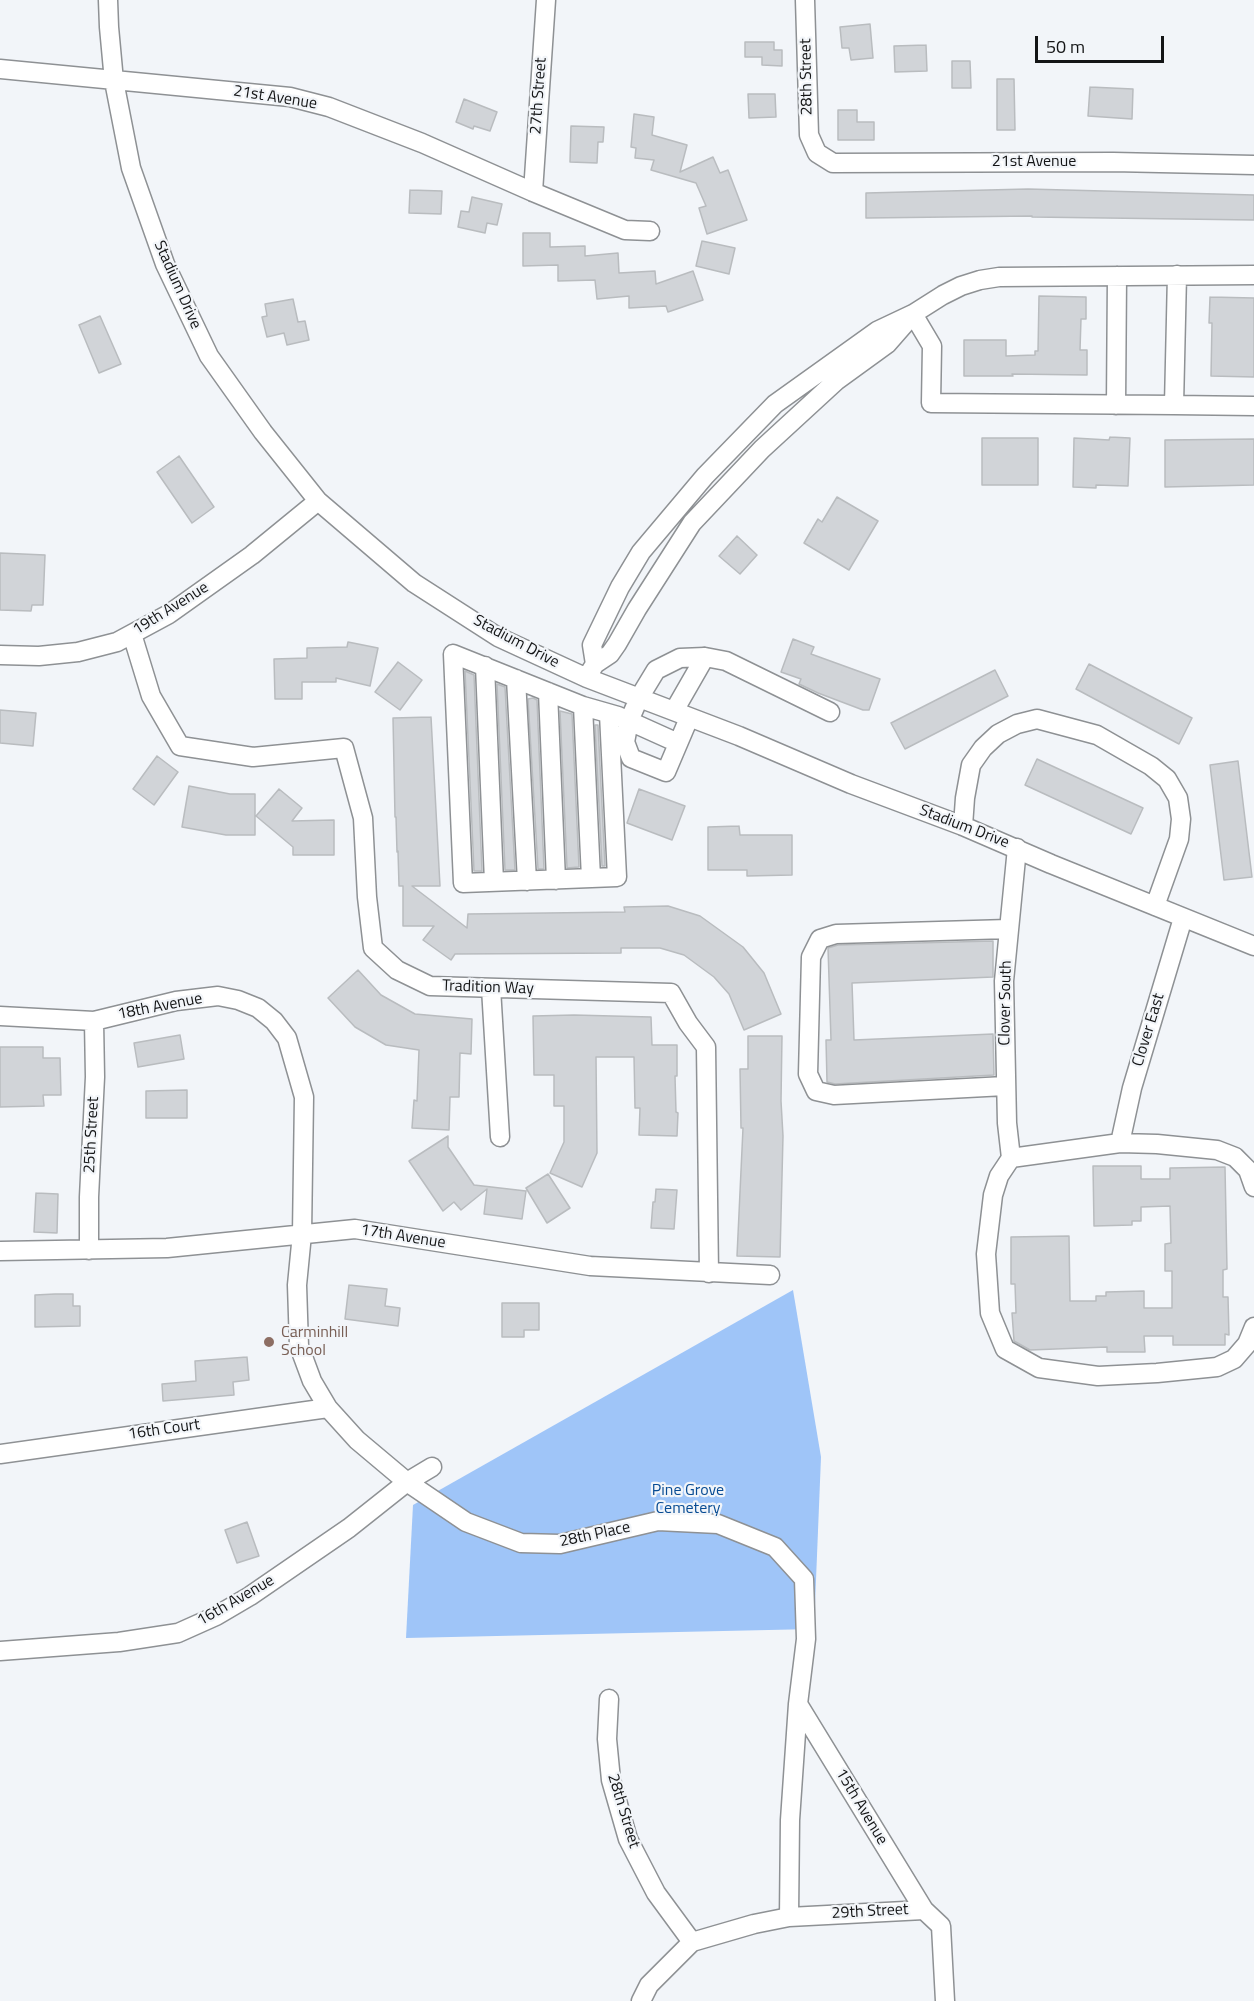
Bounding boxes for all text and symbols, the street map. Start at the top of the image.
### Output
scale bar [1038,24,1167,62]
text: 50 m [1046,33,1085,60]
street label: 28th Street [797,38,817,116]
street label: 27th Street [527,57,551,135]
street label: 21st Avenue [232,82,318,114]
street label: 21st Avenue [992,152,1076,172]
street label: Stadium Drive [149,238,205,332]
street label: 19th Avenue [130,578,212,640]
street label: Stadium Drive [470,611,562,673]
street label: Stadium Drive [916,801,1012,853]
street label: Clover South [996,960,1016,1046]
street label: Tradition Way [442,977,534,999]
street label: 18th Avenue [116,989,204,1025]
street label: Clover East [1129,991,1169,1069]
street label: 25th Street [80,1096,104,1174]
street label: 17th Avenue [359,1221,447,1253]
place label: Carminhill School [281,1323,348,1361]
marker: Carminhill School [262,1335,276,1349]
street label: 16th Court [127,1415,201,1445]
park label: Pine Grove Cemetery [652,1481,724,1519]
street label: 28th Place [558,1518,632,1552]
street label: 16th Avenue [194,1571,278,1631]
street label: 15th Avenue [831,1765,891,1849]
street label: 28th Street [603,1771,643,1851]
street label: 29th Street [831,1900,909,1924]

